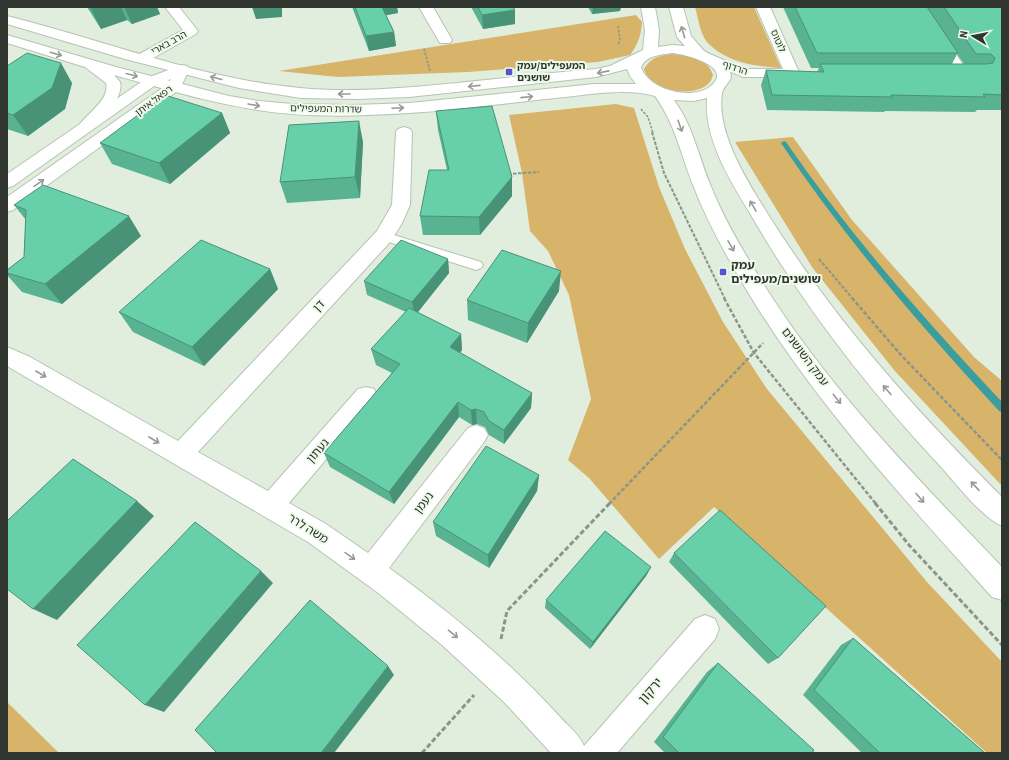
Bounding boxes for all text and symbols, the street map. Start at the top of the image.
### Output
north arrow [953,16,993,56]
one-way arrow [679,25,686,38]
street label: הרב בארי [149,27,189,59]
street label: לוטוס [767,27,789,55]
text: N [956,29,972,39]
one-way arrow [49,51,62,58]
street label: הרדוף [720,57,750,79]
place label: המעפילים/עמק שושנים [517,59,585,85]
marker: המעפילים/עמק שושנים [504,67,514,77]
one-way arrow [597,68,610,76]
one-way arrow [125,72,138,80]
one-way arrow [210,73,223,81]
street label: רפאל איתן [132,82,176,120]
one-way arrow [468,82,481,90]
one-way arrow [338,90,351,98]
one-way arrow [520,93,533,100]
one-way arrow [247,101,260,109]
street label: שדרות המעפילים [290,101,362,117]
one-way arrow [391,105,404,112]
one-way arrow [677,120,685,132]
one-way arrow [33,179,44,187]
one-way arrow [749,200,757,212]
one-way arrow [728,240,736,252]
place label: עמק שושנים/מעפילים [731,257,821,288]
marker: עמק שושנים/מעפילים [718,267,728,277]
street label: דן [309,296,329,316]
street label: עמק השושנים [777,324,833,390]
one-way arrow [35,370,47,378]
one-way arrow [882,385,892,395]
one-way arrow [832,393,841,404]
street label: געתון [303,435,334,467]
one-way arrow [148,436,160,444]
one-way arrow [970,481,979,491]
street label: נעמן [410,488,438,518]
one-way arrow [916,493,925,503]
street label: משה לרר [284,510,332,548]
one-way arrow [344,552,355,560]
one-way arrow [448,630,459,639]
street label: ירקון [634,674,668,708]

